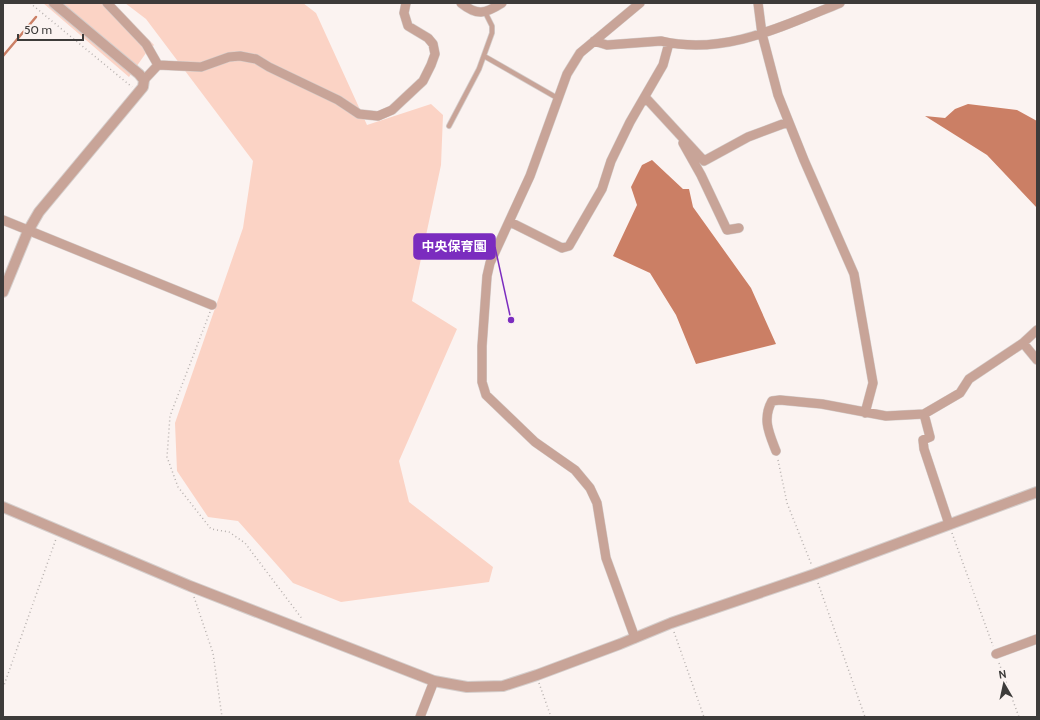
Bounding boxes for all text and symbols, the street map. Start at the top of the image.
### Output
scale bar [18,16,83,42]
text: 50 m [24,22,52,37]
callout: 中央保育園 [414,234,495,259]
text: 中央保育園 [421,238,487,254]
north arrow [984,664,1024,704]
text: N [997,667,1007,682]

